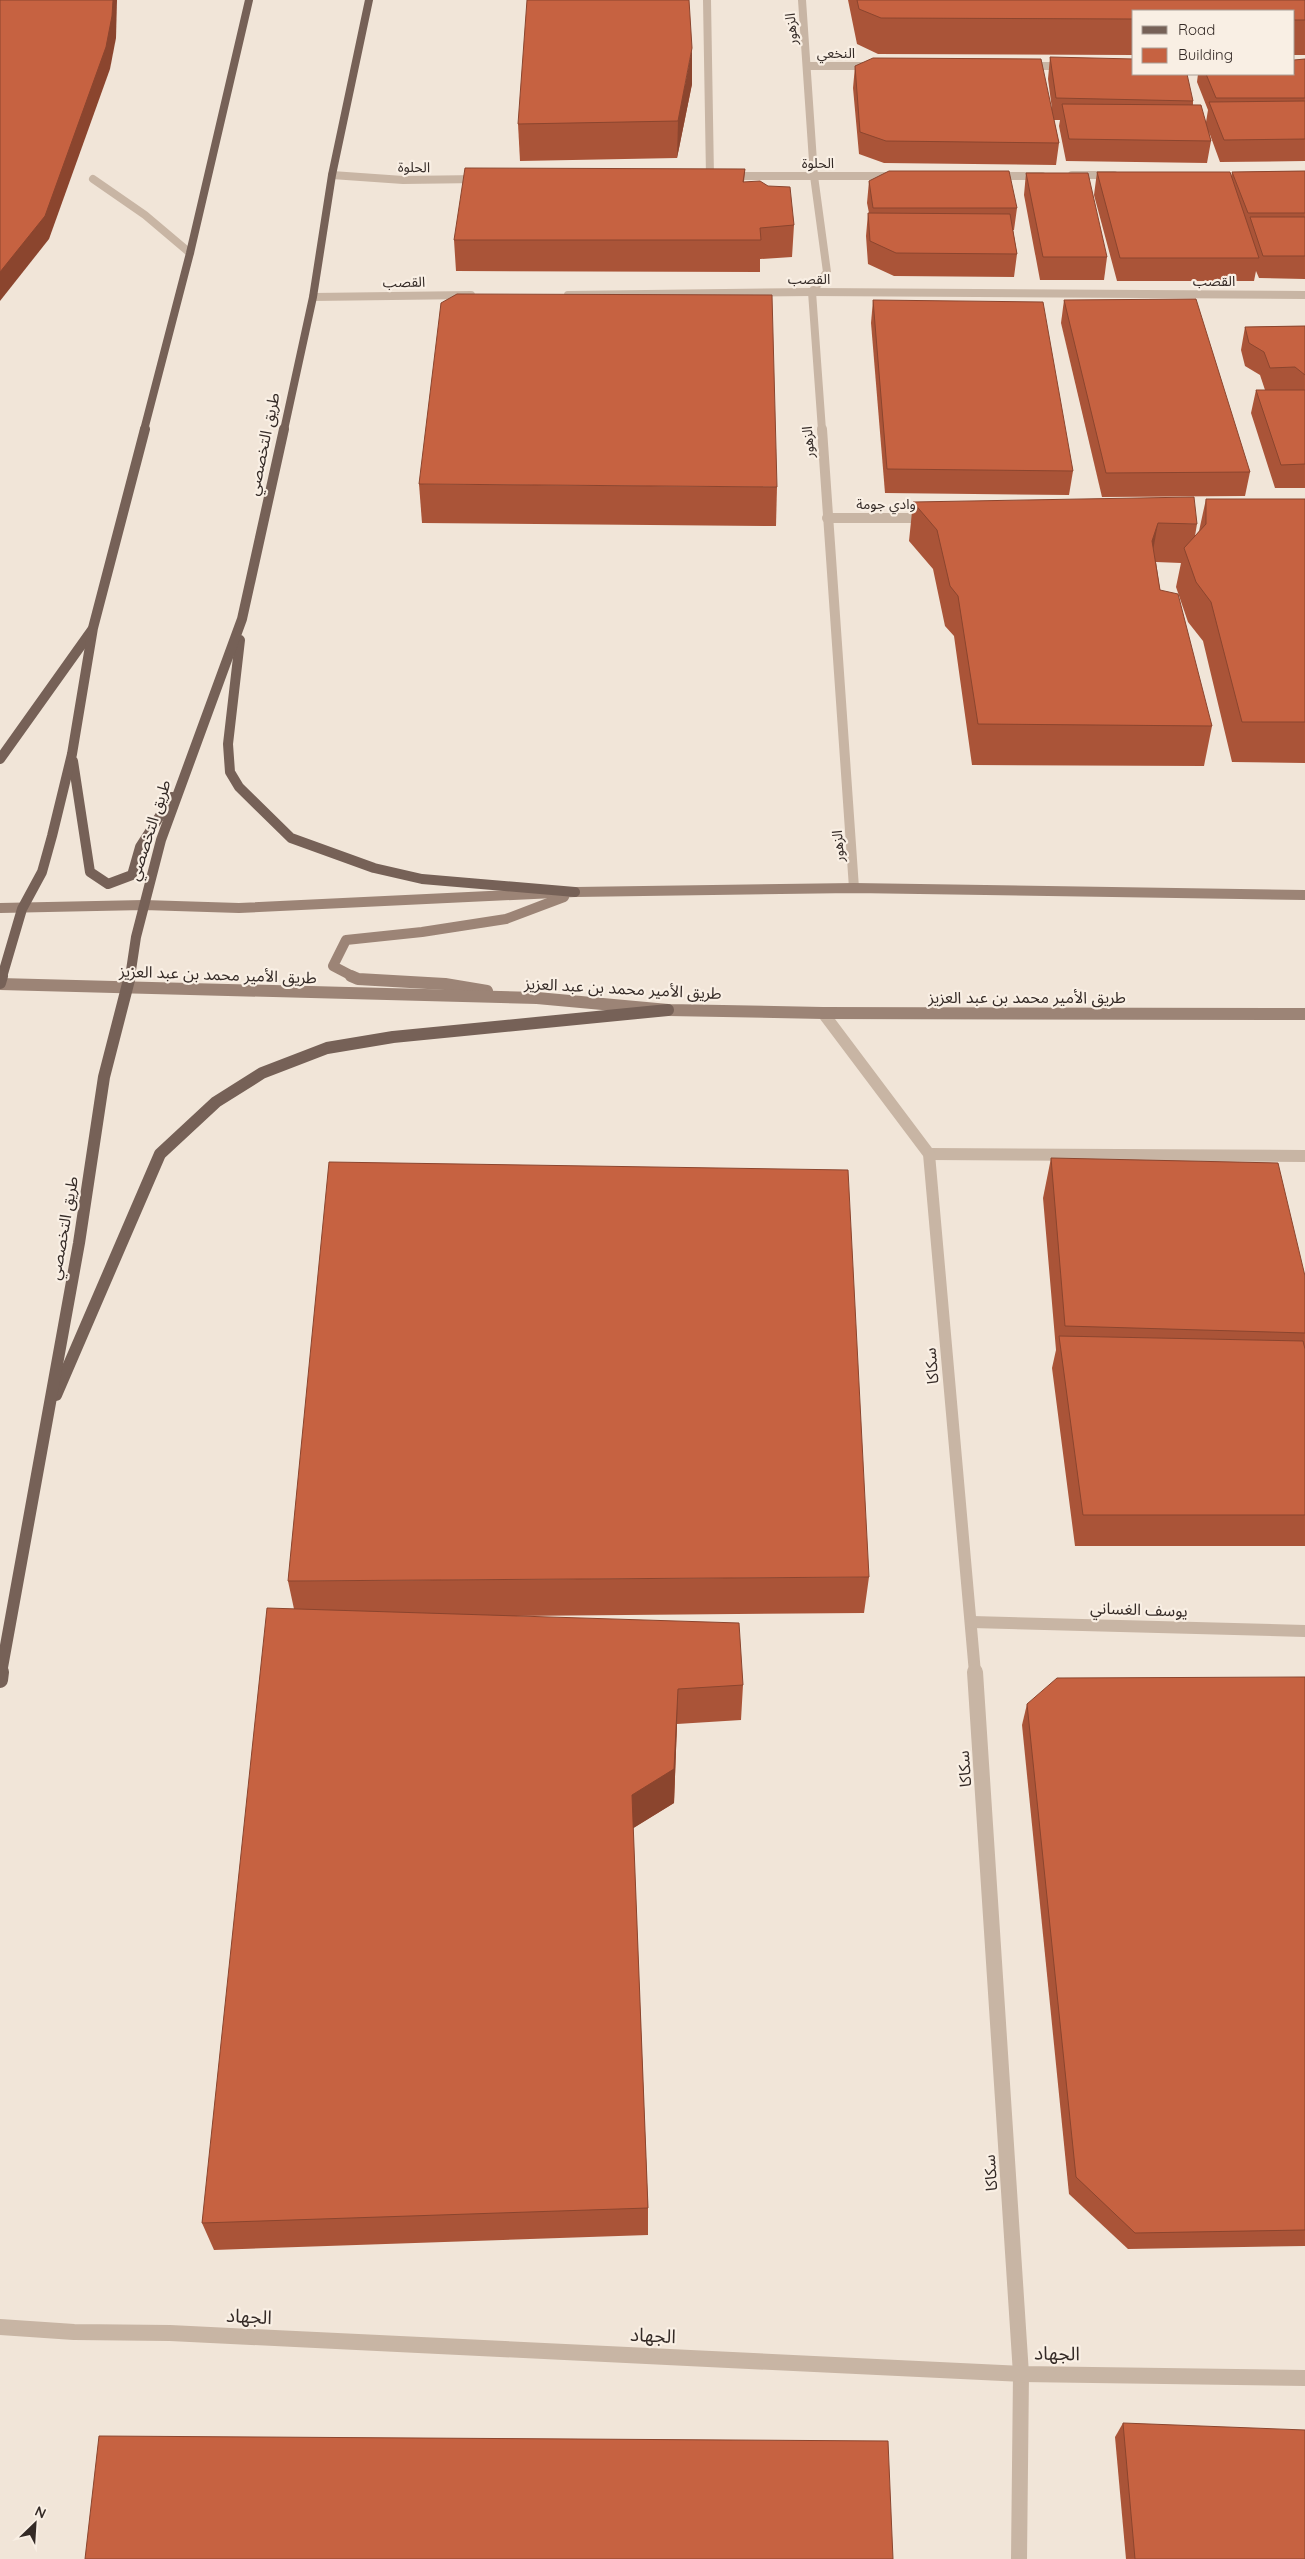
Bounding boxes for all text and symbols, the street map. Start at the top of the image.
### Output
legend [1132,10,1295,75]
street label: الزهور [781,12,801,47]
text: Road [1178,20,1215,39]
street label: النخعي [817,44,855,64]
text: Building [1178,45,1233,64]
street label: الحلوة [802,154,834,172]
street label: الحلوة [398,158,430,176]
street label: القصب [788,270,830,288]
street label: القصب [1193,272,1235,290]
street label: القصب [383,273,425,291]
street label: طريق التخصصي [242,390,286,498]
street label: الزهور [798,426,818,459]
street label: وادي جومة [856,495,916,515]
street label: طريق التخصصي [123,777,177,884]
street label: الزهور [828,830,848,863]
street label: طريق الأمير محمد بن عبد العزيز [118,961,317,988]
street label: طريق الأمير محمد بن عبد العزيز [523,973,722,1004]
street label: طريق الأمير محمد بن عبد العزيز [927,987,1126,1008]
street label: طريق التخصصي [44,1174,85,1282]
street label: سكاكا [919,1347,943,1385]
street label: يوسف الغساني [1090,1597,1188,1623]
street label: سكاكا [953,1750,975,1788]
street label: سكاكا [979,2154,1001,2192]
street label: الجهاد [226,2303,272,2329]
street label: الجهاد [630,2322,676,2348]
street label: الجهاد [1034,2341,1080,2365]
north arrow [10,2499,60,2549]
text: N [32,2502,49,2523]

